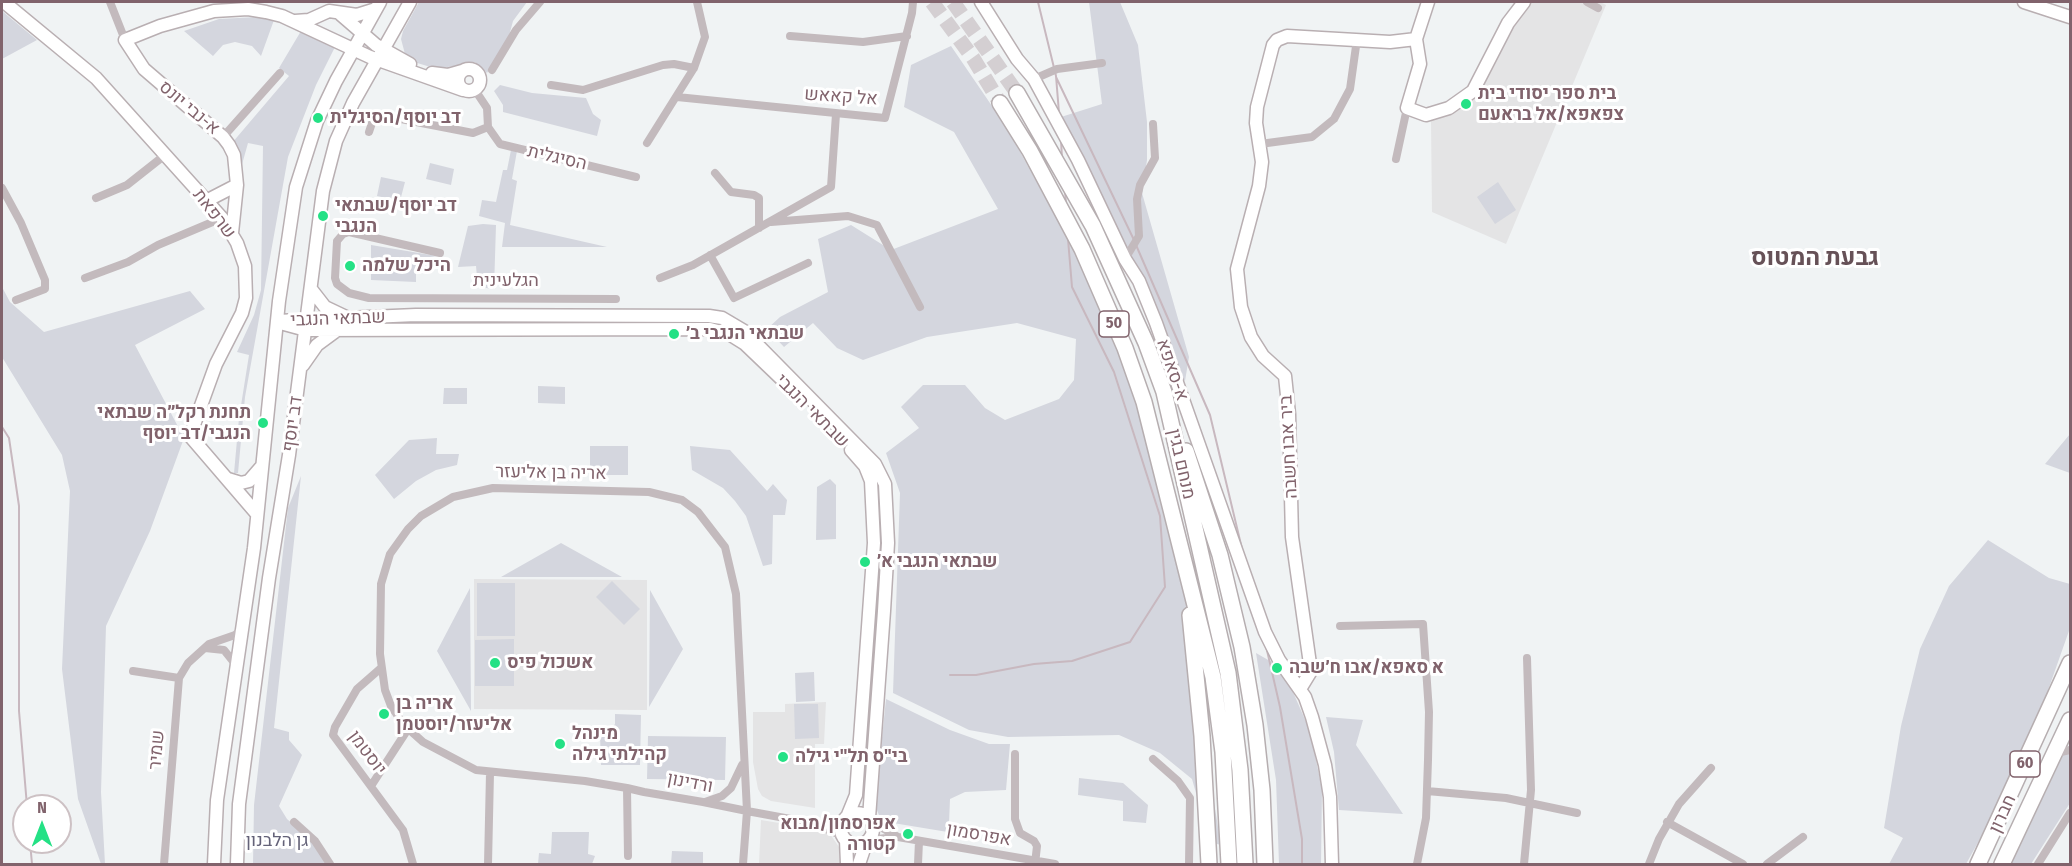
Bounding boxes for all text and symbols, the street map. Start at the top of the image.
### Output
street label: א-נבי יונס [154,76,224,140]
place label: בית ספר יסודי בית צפאפא/אל בראעם [1478,83,1624,125]
street label: אל קאאש [804,84,878,110]
marker: בית ספר יסודי בית צפאפא/אל בראעם [1459,97,1473,111]
place label: דב יוסף/הסיגלית [330,107,461,129]
marker: דב יוסף/הסיגלית [311,111,325,125]
street label: הסיגלית [525,141,589,175]
street label: שרפאת [188,185,240,243]
place label: דב יוסף/שבתאי הנגבי [335,195,457,238]
marker: דב יוסף/שבתאי הנגבי [316,209,330,223]
district label: גבעת המטוס [1751,244,1879,272]
place label: היכל שלמה [362,255,451,277]
marker: היכל שלמה [343,259,357,273]
street label: הגלעינית [473,270,539,292]
street label: שבתאי הנגבי [290,307,386,331]
road number: 50 [1099,311,1129,337]
place label: שבתאי הנגבי ב׳ [686,323,804,345]
marker: שבתאי הנגבי ב׳ [667,327,681,341]
street label: א-סאפא [1151,336,1193,404]
street label: שבתאי הנגבי [771,370,853,452]
street label: דב יוסף [278,395,308,453]
street label: ביר אבו חשבה [1275,395,1303,499]
place label: תחנת רקל״ה שבתאי הנגבי/דב יוסף [97,402,251,444]
marker: תחנת רקל״ה שבתאי הנגבי/דב יוסף [256,416,270,430]
street label: מנחם בגין [1162,427,1200,501]
street label: אריה בן אליעזר [495,461,607,485]
place label: שבתאי הנגבי א׳ [877,551,998,573]
marker: שבתאי הנגבי א׳ [858,555,872,569]
place label: אשכול פיס [507,652,593,674]
marker: אשכול פיס [488,656,502,670]
place label: א סאפא/אבו ח׳שבה [1289,657,1444,679]
marker: א סאפא/אבו ח׳שבה [1270,661,1284,675]
place label: אריה בן אליעזר/יוסטמן [396,693,512,736]
marker: אריה בן אליעזר/יוסטמן [377,707,391,721]
place label: מינהל קהילתי גילה [572,723,667,766]
street label: יוסטמן [343,727,391,779]
street label: שמיר [144,729,170,771]
marker: מינהל קהילתי גילה [553,737,567,751]
place label: בי"ס תל"י גילה [795,746,908,768]
marker: בי"ס תל"י גילה [776,750,790,764]
road number: 60 [2010,751,2040,777]
street label: ורדינון [665,768,715,798]
street label: חברון [1985,791,2021,837]
north arrow [12,794,72,854]
text: N [37,798,47,817]
place label: אפרסמון/מבוא קטורה [780,813,896,856]
street label: אפרסמון [945,819,1013,851]
marker: אפרסמון/מבוא קטורה [901,827,915,841]
park label: גן הלבנון [246,830,308,852]

